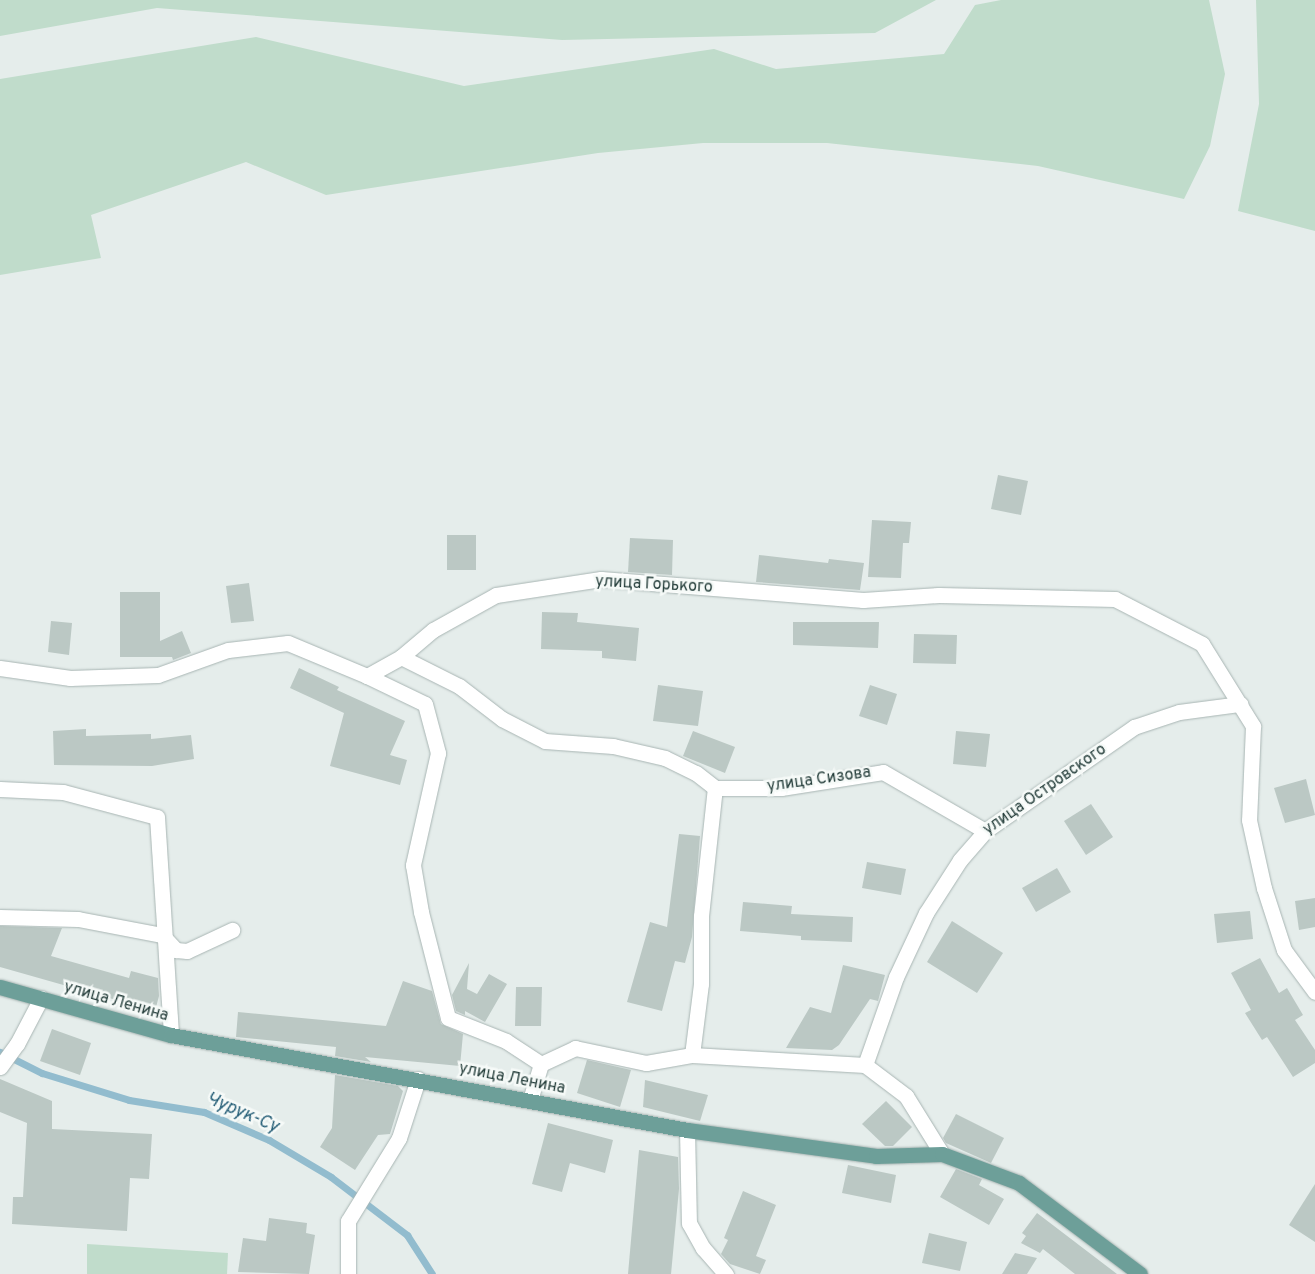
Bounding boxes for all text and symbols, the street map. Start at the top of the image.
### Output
street label: улица Горького [595,572,713,598]
street label: улица Островского [980,740,1110,840]
street label: улица Сизова [766,763,872,797]
street label: улица Ленина [61,978,171,1026]
street label: улица Ленина [457,1059,567,1099]
water label: Чурук-Су [203,1089,281,1139]

